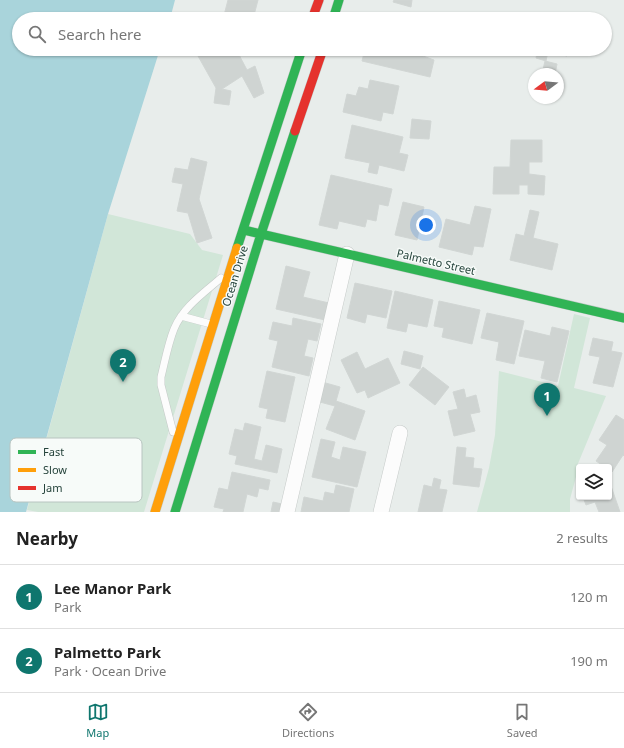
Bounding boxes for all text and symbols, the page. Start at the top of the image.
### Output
search box [12,12,612,56]
icon: search [26,23,48,45]
text: Search here [58,24,141,44]
north arrow [528,68,564,104]
your location [416,215,436,235]
street label: Ocean Drive [218,243,251,308]
street label: Palmetto Street [395,245,477,278]
pin: 2 [110,349,136,382]
pin: 1 [534,383,560,416]
legend [10,438,142,502]
text: Fast [43,444,64,459]
text: Slow [43,462,67,477]
map controls [576,464,612,500]
button: layers [576,464,612,500]
text: Jam [42,480,62,495]
text: Nearby [16,527,78,550]
text: 2 results [556,529,608,547]
text: Lee Manor Park [54,578,171,598]
text: 1 [25,588,33,606]
text: 120 m [570,588,608,606]
text: Park [54,598,81,616]
text: Palmetto Park [54,642,161,662]
text: 2 [25,652,33,670]
text: 190 m [570,652,608,670]
text: Park · Ocean Drive [54,662,166,680]
tab: Map [86,701,109,740]
tab: Directions [282,701,334,740]
tab: Saved [507,701,538,740]

